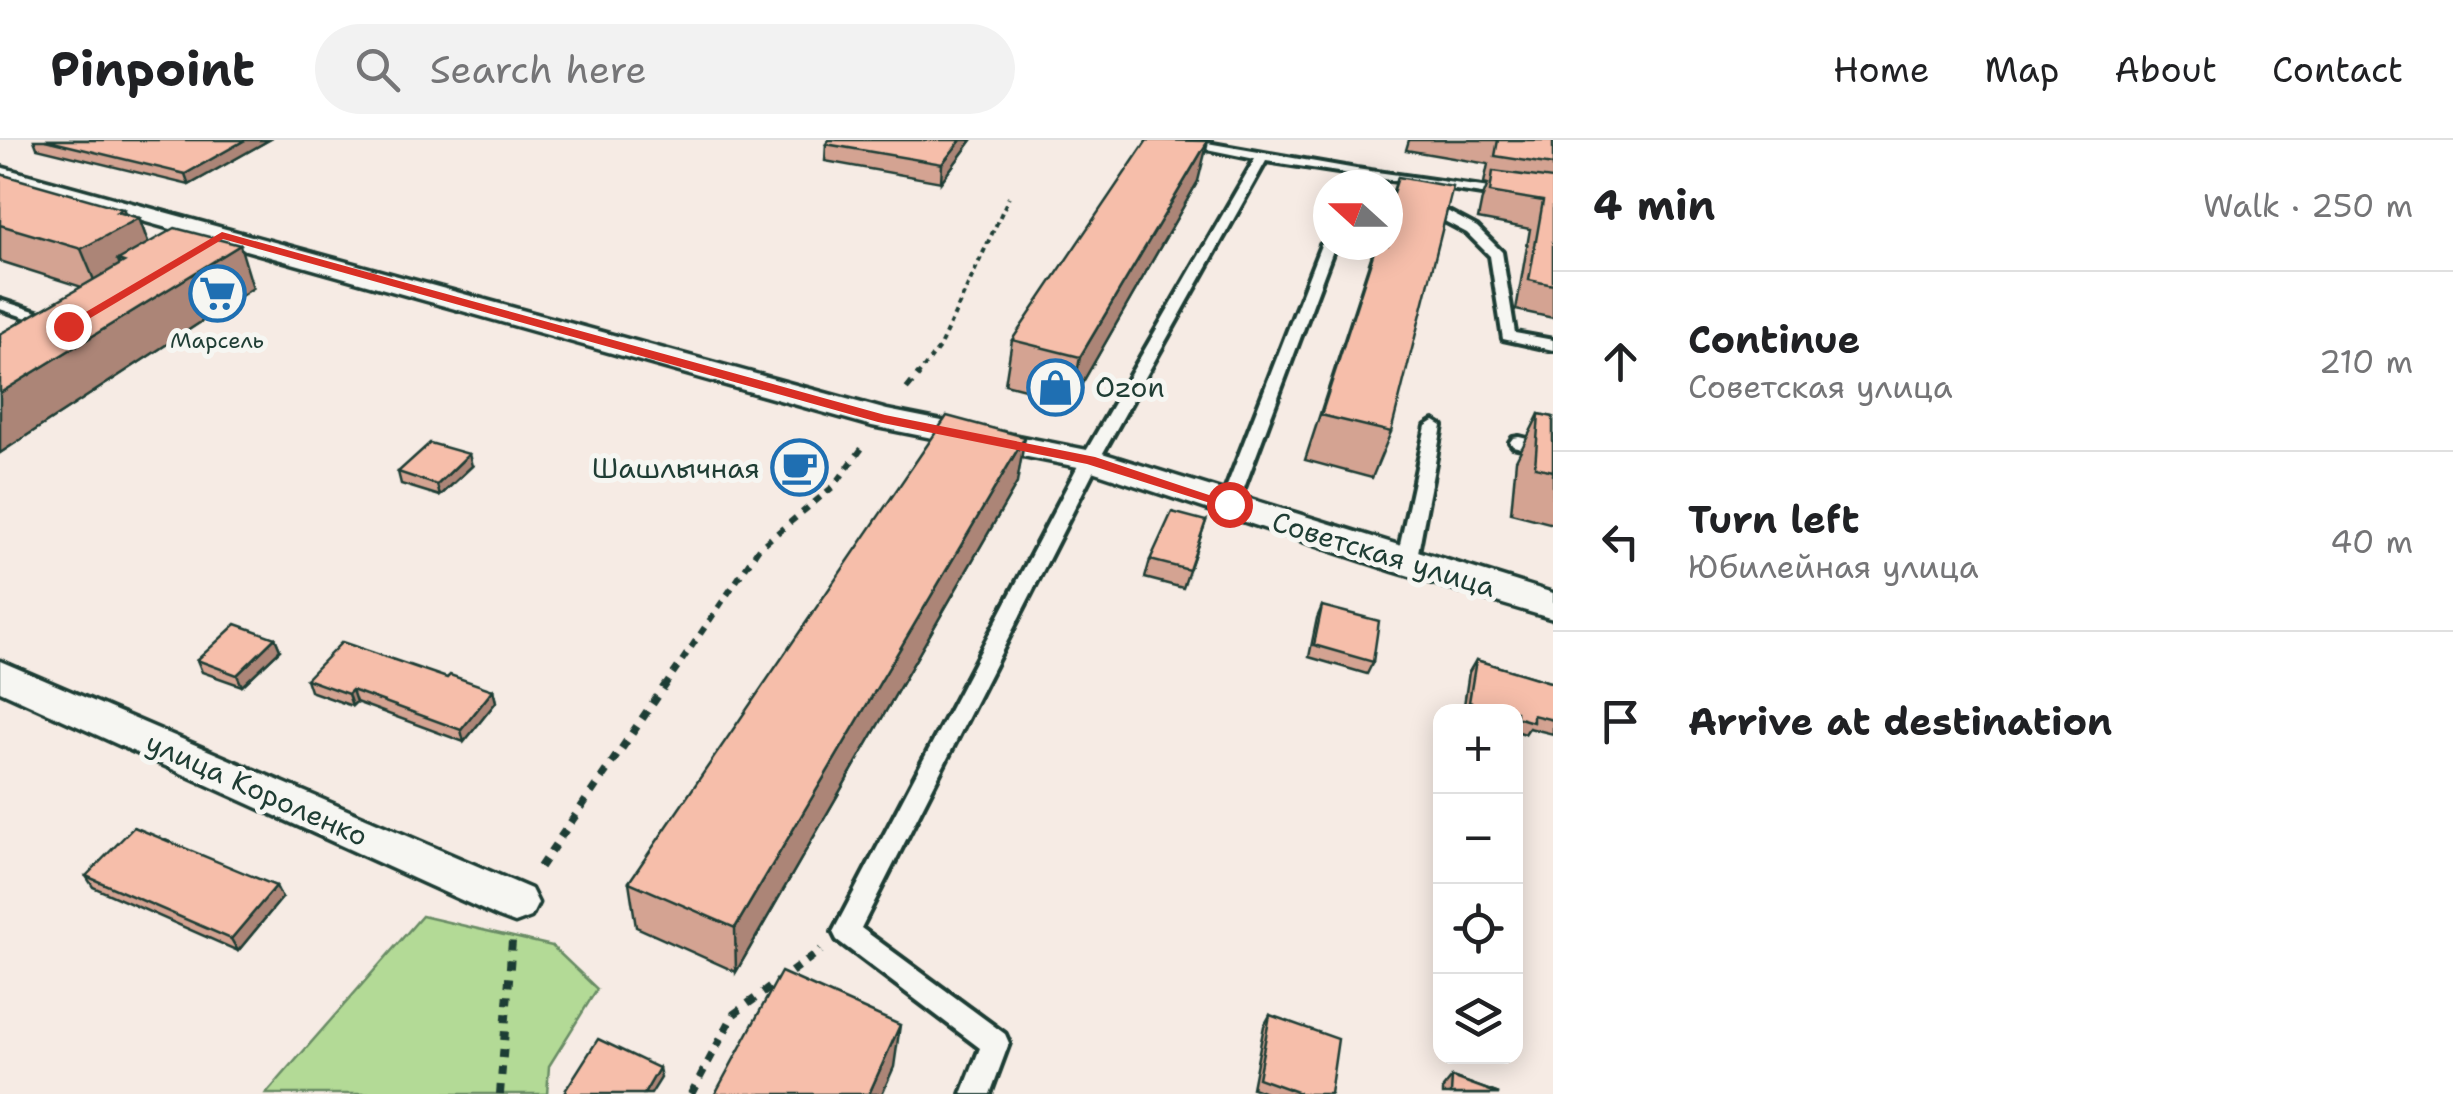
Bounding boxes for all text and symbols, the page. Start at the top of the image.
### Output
search box [315,24,1015,114]
text: Pinpoint [50,37,255,101]
icon: search [350,42,405,97]
text: Search here [430,44,647,95]
text: Home [1833,46,1929,93]
text: Map [1984,46,2059,93]
text: About [2114,46,2217,93]
text: Contact [2272,46,2403,93]
north arrow [1313,170,1403,260]
text: 4 min [1593,177,1715,233]
text: Walk · 250 m [2203,184,2413,227]
supermarket icon: Марсель [187,263,247,323]
route end [46,304,92,350]
text: Continue [1688,314,1860,365]
place label: Марсель [170,326,264,355]
icon: ahead [1593,334,1648,389]
text: 210 m [2319,340,2413,383]
shop icon: Ozon [1026,357,1086,417]
text: Советская улица [1688,365,1953,408]
place label: Ozon [1095,368,1165,406]
cafe icon: Шашлычная [769,438,829,498]
place label: Шашлычная [592,449,760,487]
route start [1207,482,1253,528]
text: Turn left [1688,494,1860,545]
street label: Советская улица [1268,502,1500,606]
icon: left [1593,514,1648,569]
text: 40 m [2330,520,2413,563]
text: Юбилейная улица [1688,545,1979,588]
icon: arrive [1593,694,1648,749]
text: Arrive at destination [1688,696,2112,747]
map controls [1433,704,1523,1064]
button: + [1433,704,1523,794]
street label: улица Короленко [140,723,374,855]
button: − [1433,794,1523,884]
button: locate [1433,884,1523,974]
button: layers [1433,974,1523,1064]

